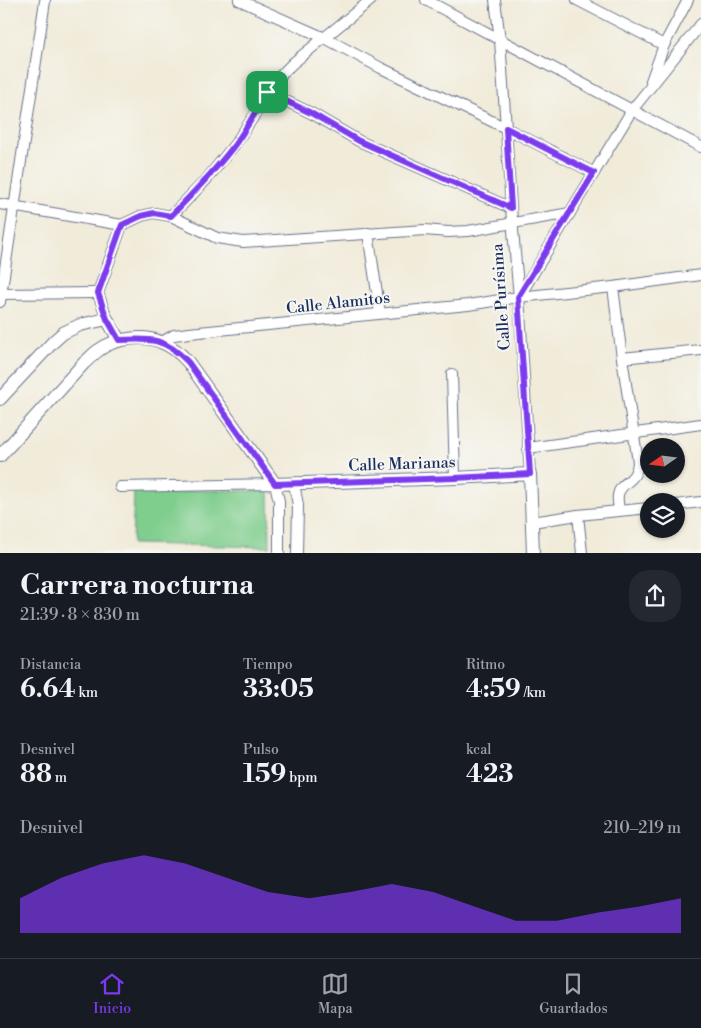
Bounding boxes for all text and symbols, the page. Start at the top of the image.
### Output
pin [246,71,288,113]
icon: arrive [253,78,281,106]
street label: Calle Purísima [487,242,515,351]
street label: Calle Alamitos [285,288,391,318]
north arrow [640,438,685,482]
map controls [640,438,685,538]
street label: Calle Marianas [348,452,456,476]
button: layers [640,493,685,538]
text: Carrera nocturna [20,568,254,603]
button: share [629,570,681,622]
text: 21:39 · 8 × 830 m [20,605,140,625]
text: Distancia [20,656,81,674]
text: Tiempo [243,656,293,674]
text: Ritmo [466,656,505,674]
text: 6.64 [20,674,76,705]
text: 33:05 [243,674,314,705]
text: 4:59 [466,674,521,705]
text: km [76,684,98,702]
text: /km [521,684,546,702]
text: Desnivel [20,741,75,759]
text: Pulso [243,741,279,759]
text: kcal [466,741,491,759]
text: 88 [20,759,52,790]
text: 159 [243,759,286,790]
text: 423 [466,759,513,790]
text: m [52,769,67,787]
text: bpm [286,769,318,787]
text: Desnivel [20,818,83,838]
text: 210–219 m [603,818,681,838]
tab: Inicio [93,970,131,1018]
tab: Mapa [318,970,353,1018]
tab: Guardados [539,970,608,1018]

